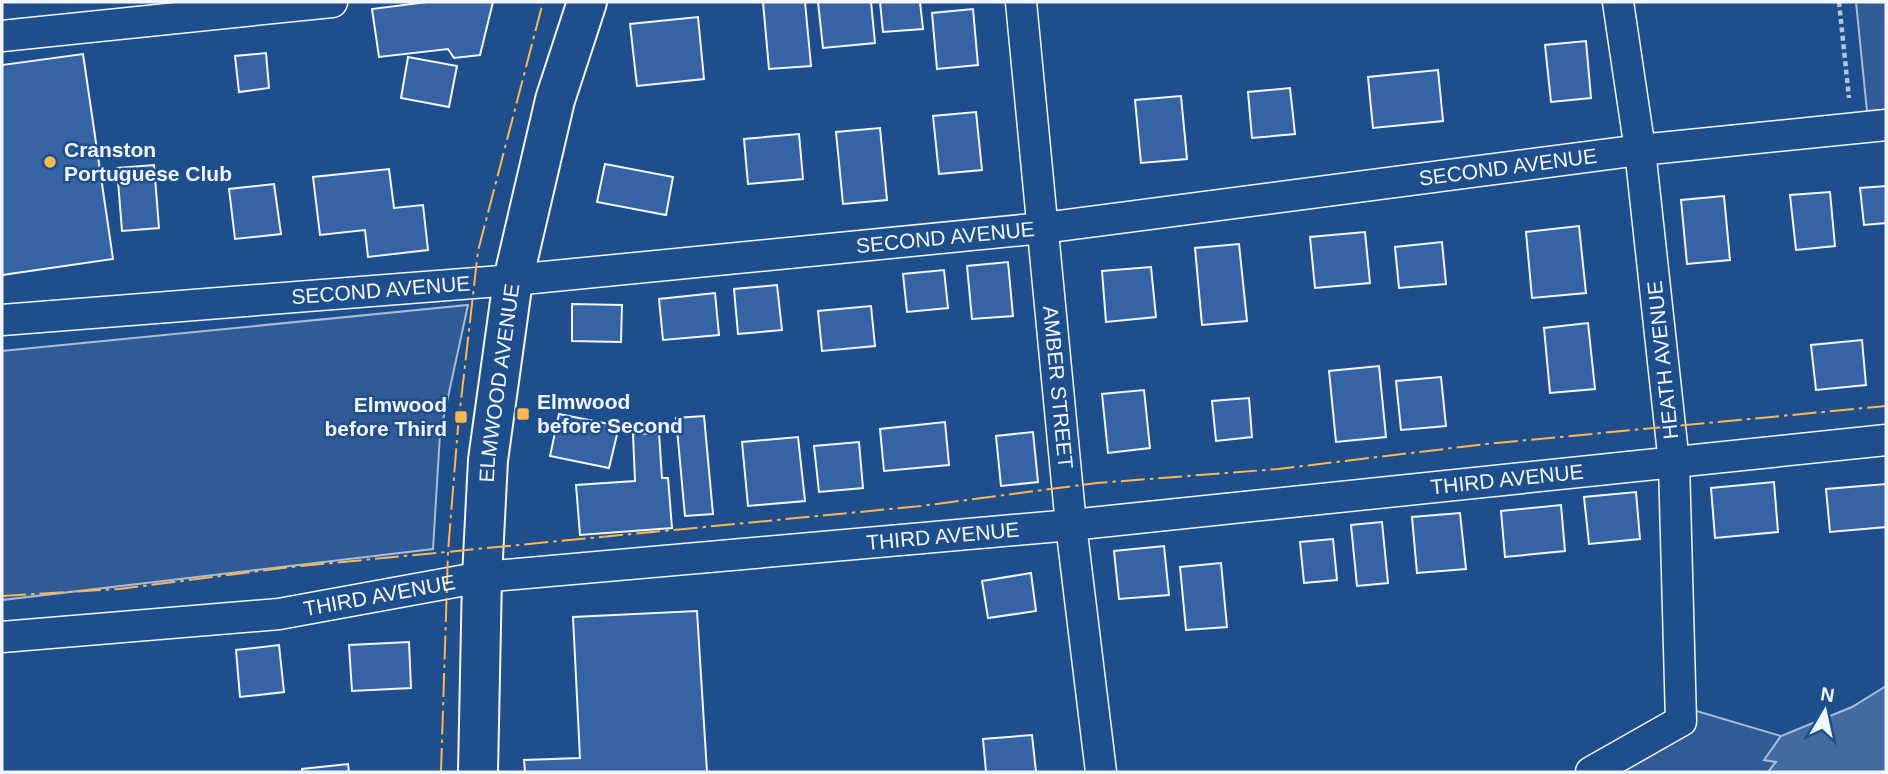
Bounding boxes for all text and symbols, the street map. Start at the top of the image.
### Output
place label: Cranston Portuguese Club [64,138,232,185]
street label: SECOND AVENUE [1417,144,1598,190]
marker: Cranston Portuguese Club [42,154,58,170]
street label: SECOND AVENUE [855,217,1036,257]
street label: SECOND AVENUE [290,271,471,308]
street label: HEATH AVENUE [1643,280,1682,440]
street label: ELMWOOD AVENUE [475,282,523,483]
street label: AMBER STREET [1039,305,1078,470]
place label: Elmwood before Second [537,390,683,437]
place label: Elmwood before Third [324,393,447,440]
marker: Elmwood before Second [515,406,531,422]
marker: Elmwood before Third [453,409,469,425]
street label: THIRD AVENUE [1429,460,1585,498]
street label: THIRD AVENUE [865,518,1020,554]
street label: THIRD AVENUE [302,570,457,620]
north arrow [1790,676,1860,746]
text: N [1819,683,1836,706]

